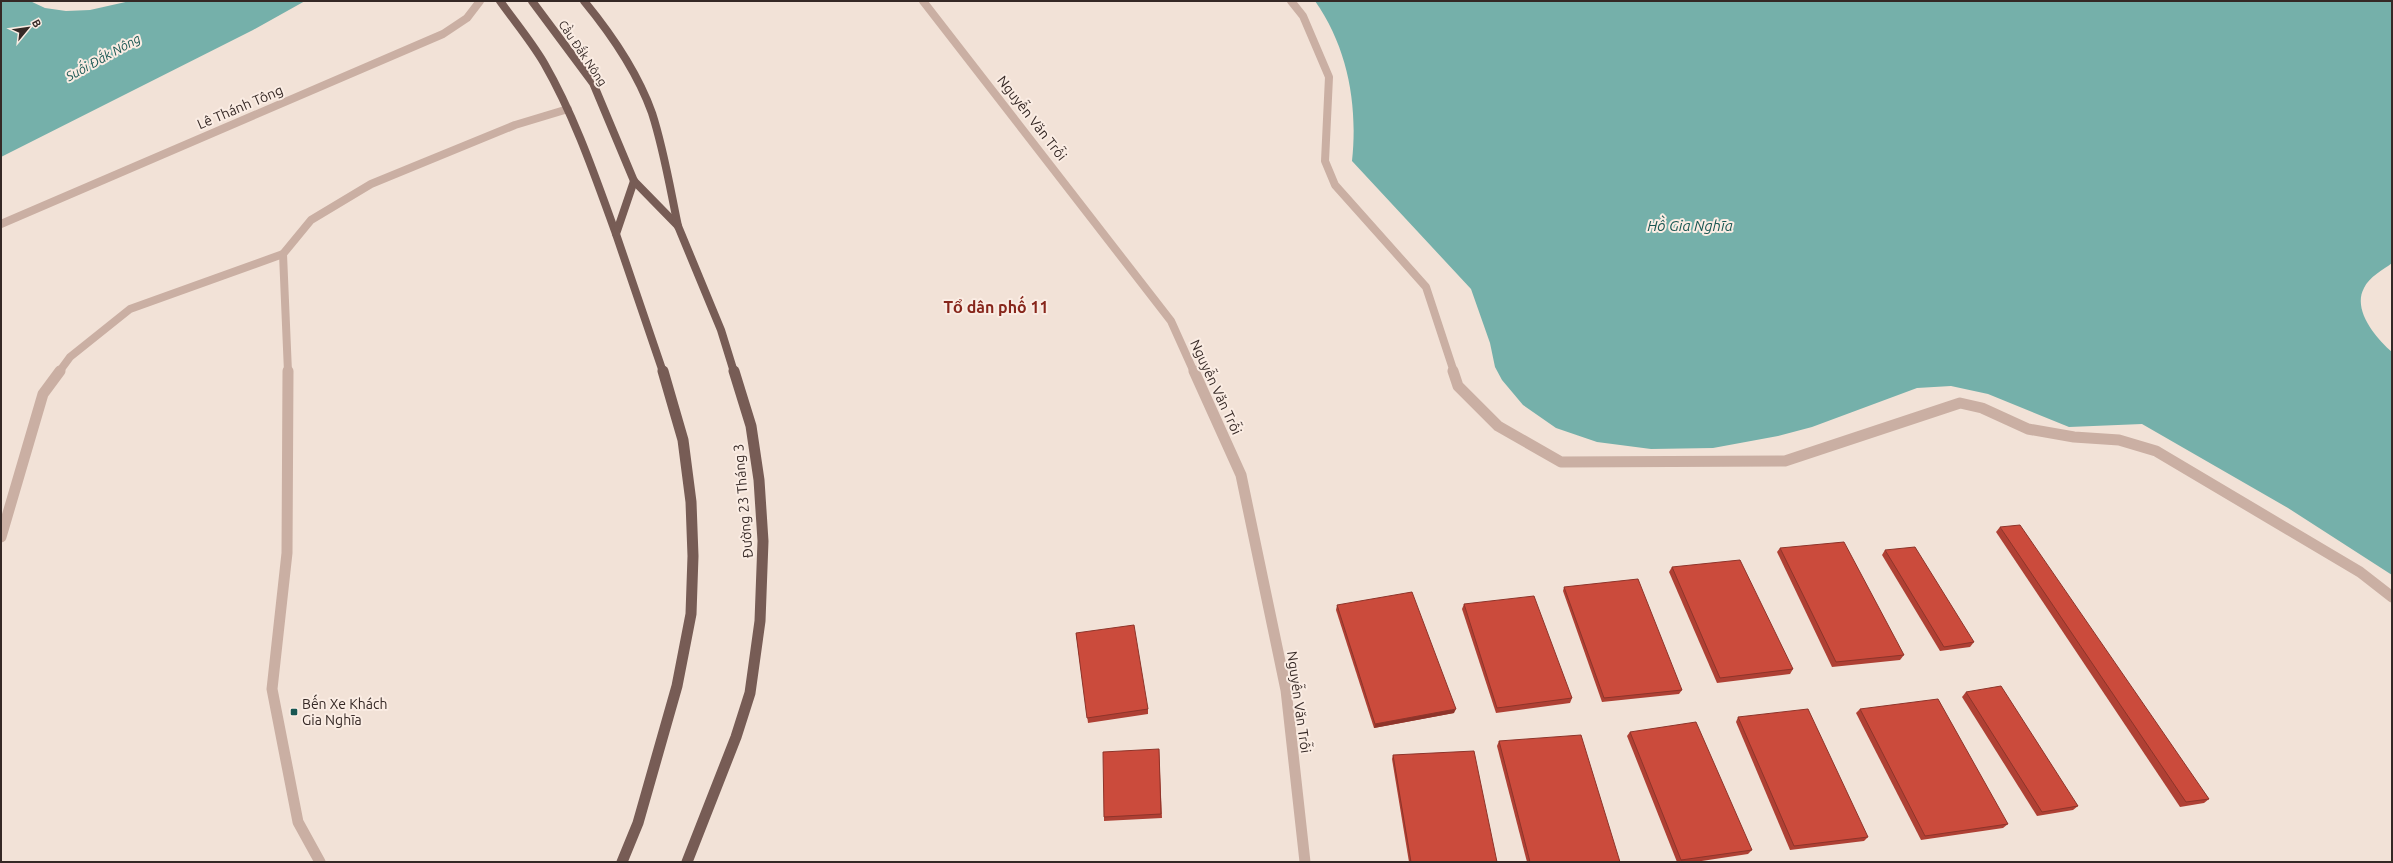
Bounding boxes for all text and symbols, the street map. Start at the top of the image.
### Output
north arrow [8,8,48,48]
text: B [30,17,44,29]
street label: Cầu Đắk Nông [556,17,610,88]
water label: Suối Đắk Nông [61,29,143,84]
street label: Nguyễn Văn Trỗi [994,71,1072,163]
street label: Lê Thánh Tông [195,82,285,132]
water label: Hồ Gia Nghĩa [1647,215,1733,234]
district label: Tổ dân phố 11 [943,295,1049,316]
street label: Nguyễn Văn Trỗi [1187,336,1247,437]
street label: Đường 23 Tháng 3 [730,443,756,559]
street label: Nguyễn Văn Trỗi [1284,650,1317,754]
place label: Bến Xe Khách Gia Nghĩa [302,694,387,728]
marker: Bến Xe Khách Gia Nghĩa [289,707,299,717]

